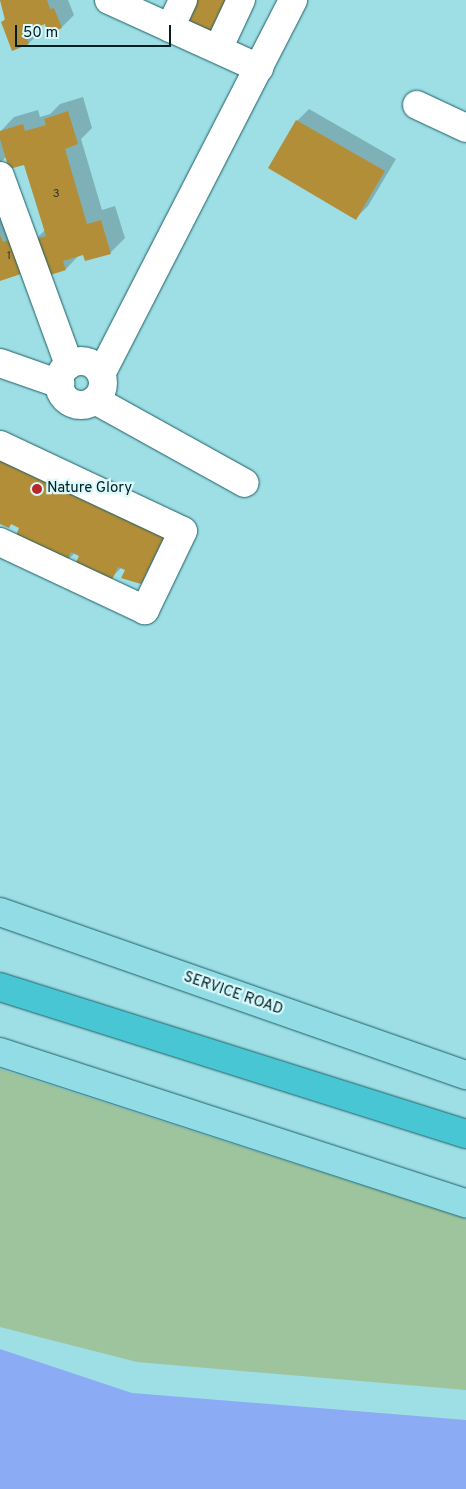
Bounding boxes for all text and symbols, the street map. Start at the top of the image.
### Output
scale bar [18,15,174,47]
text: 50 m [23,24,58,43]
house number: 3 [52,188,60,202]
house number: 1 [7,250,11,264]
place label: Nature Glory [47,480,132,498]
marker: Nature Glory [31,483,43,495]
street label: SERVICE ROAD [181,969,285,1019]

